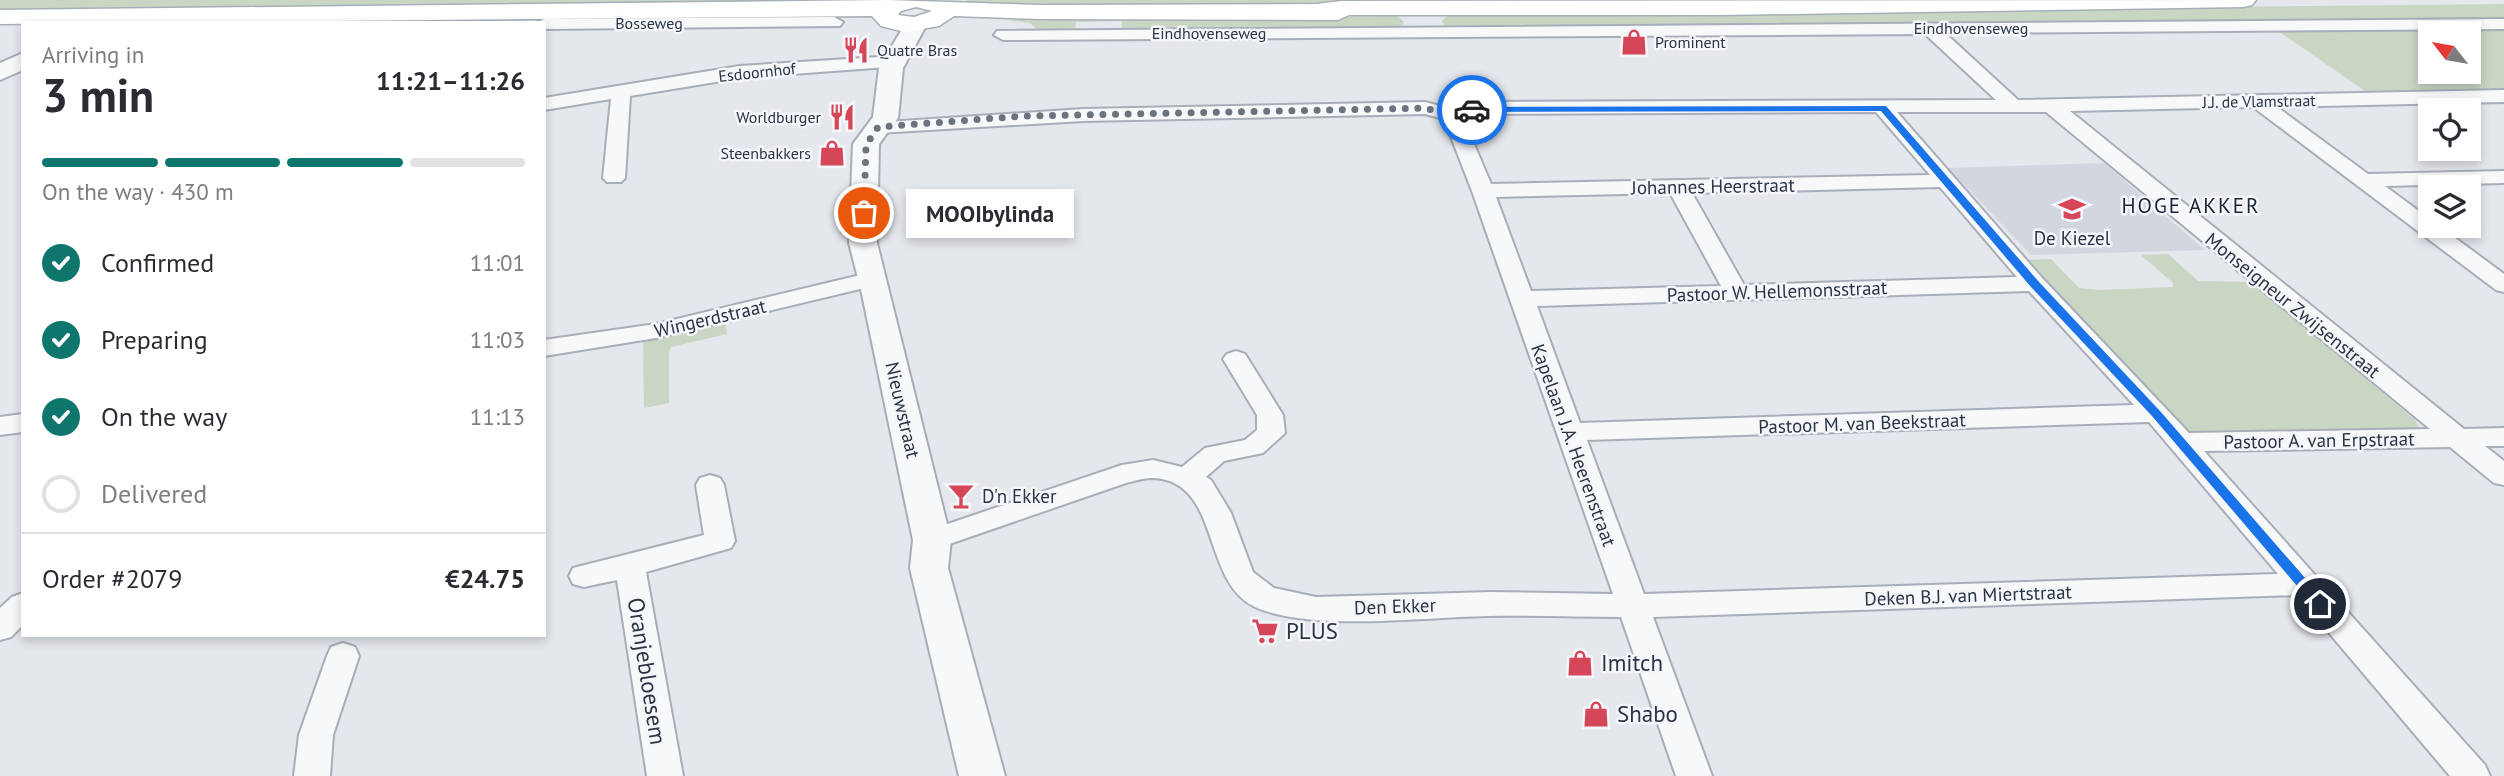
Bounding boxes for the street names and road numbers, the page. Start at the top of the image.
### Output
street label: Bosseweg [615,13,683,33]
street label: Eindhovenseweg [1914,18,2028,38]
street label: Eindhovenseweg [1152,23,1266,43]
street label: Esdoornhof [717,58,797,86]
street label: J.J. de Vlamstraat [2201,90,2316,112]
street label: Johannes Heerstraat [1630,173,1796,199]
street label: Monseigneur Zwijsenstraat [2201,227,2386,383]
street label: Pastoor W. Hellemonsstraat [1666,275,1888,307]
street label: Wingerdstraat [652,293,769,343]
street label: Kapelaan J.A. Heerenstraat [1526,340,1622,550]
street label: Nieuwstraat [880,360,926,461]
street label: Pastoor M. van Beekstraat [1758,407,1967,439]
street label: Pastoor A. van Erpstraat [2223,426,2415,454]
street label: Deken B.J. van Miertstraat [1864,579,2073,611]
street label: Den Ekker [1354,593,1437,619]
street label: Oranjebloesem [622,595,673,747]

